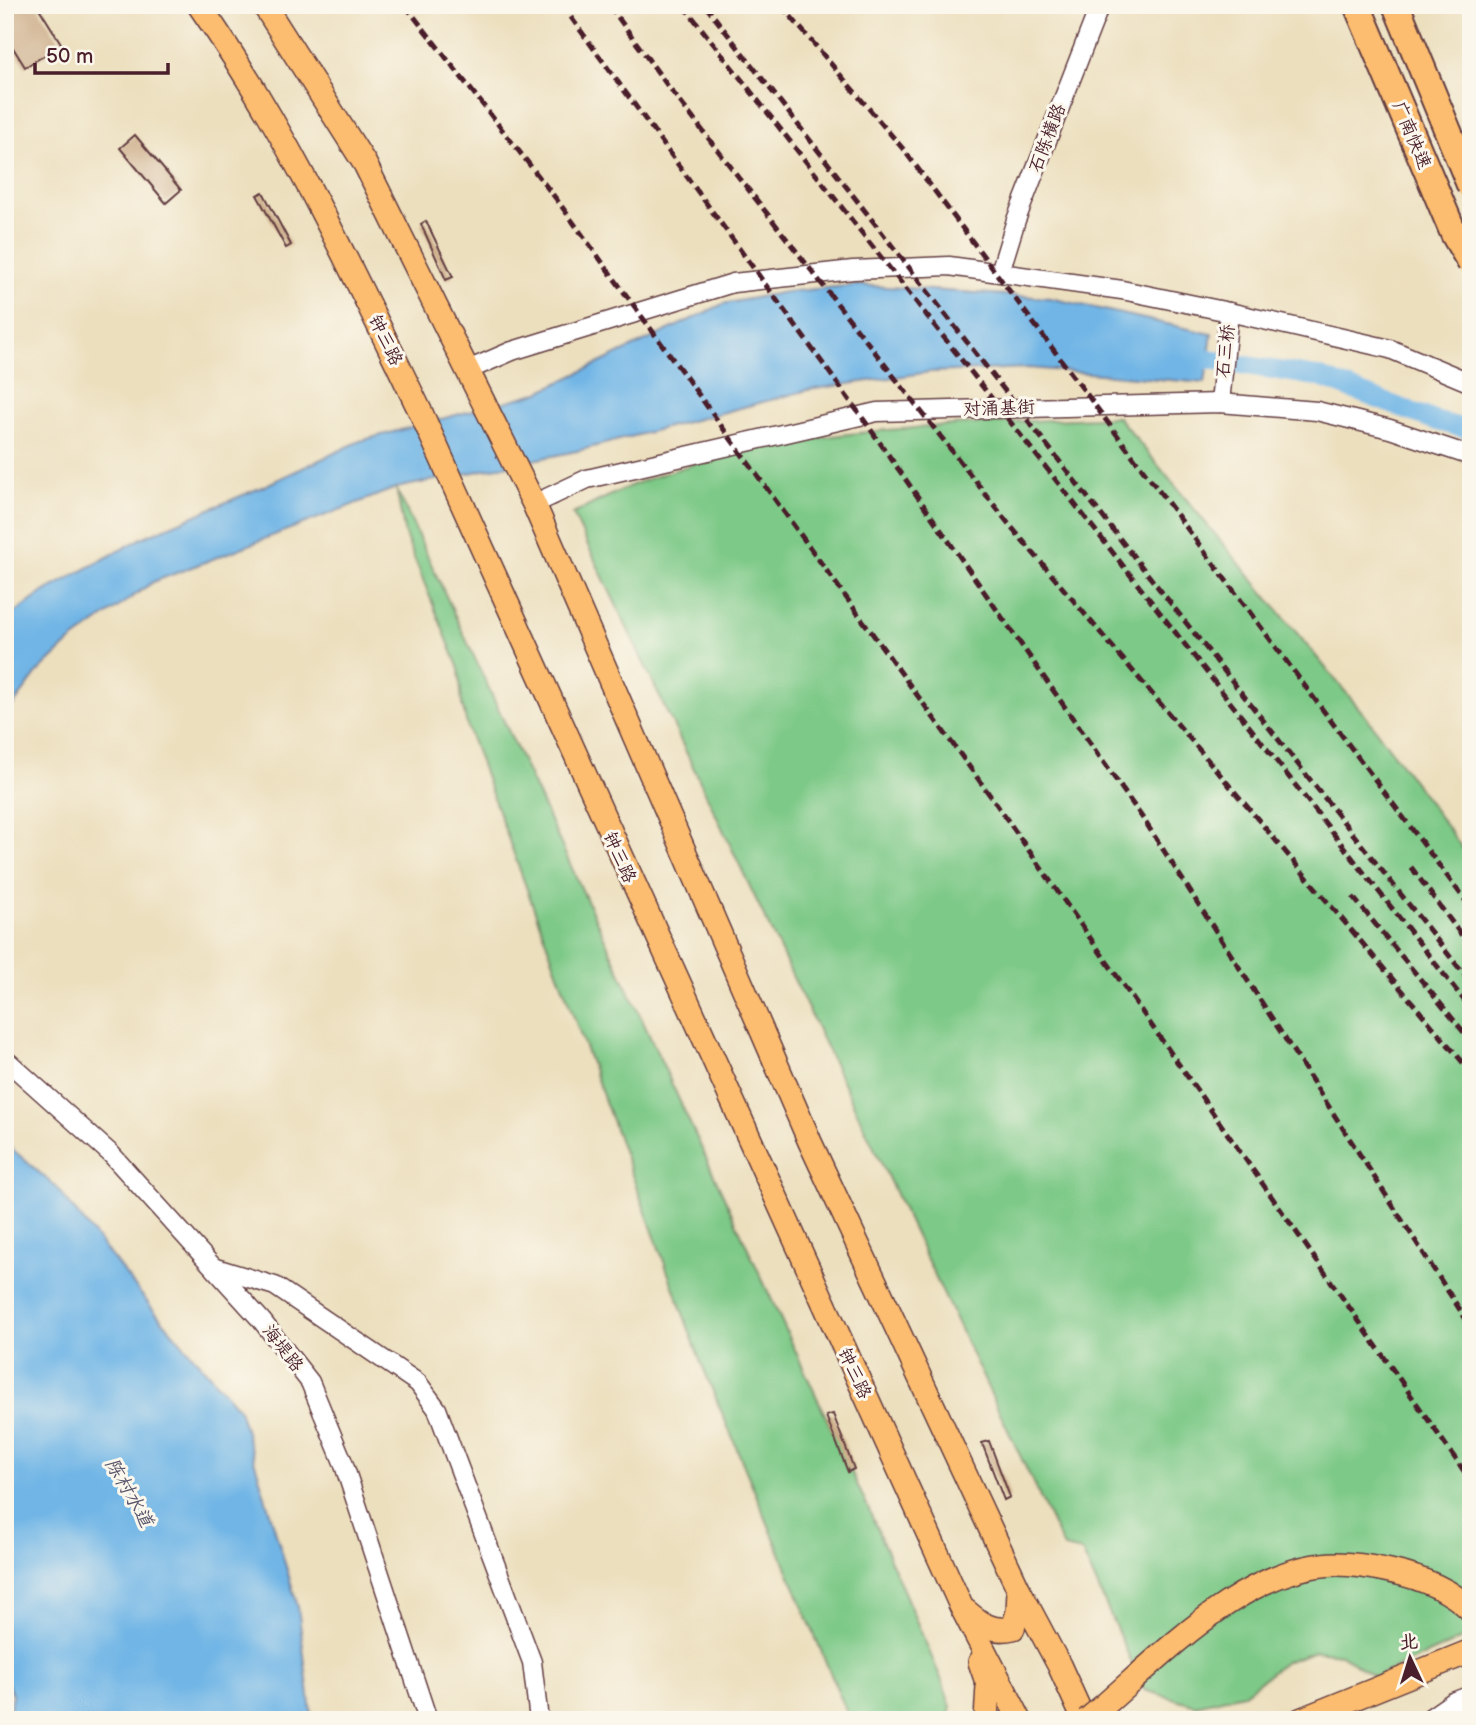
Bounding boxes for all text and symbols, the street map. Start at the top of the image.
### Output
scale bar [35,32,168,76]
text: 50 m [46,44,93,69]
street label: 广南快速 [1388,98,1435,172]
street label: 石陈横路 [1025,101,1070,176]
street label: 钟三路 [364,311,407,369]
street label: 石三桥 [1212,323,1239,379]
street label: 对涌基街 [963,397,1035,420]
street label: 钟三路 [599,828,640,886]
street label: 海堤路 [258,1321,308,1376]
street label: 钟三路 [834,1344,875,1402]
water label: 陈村水道 [100,1454,159,1533]
north arrow [1374,1624,1444,1694]
text: 北 [1399,1630,1419,1655]

